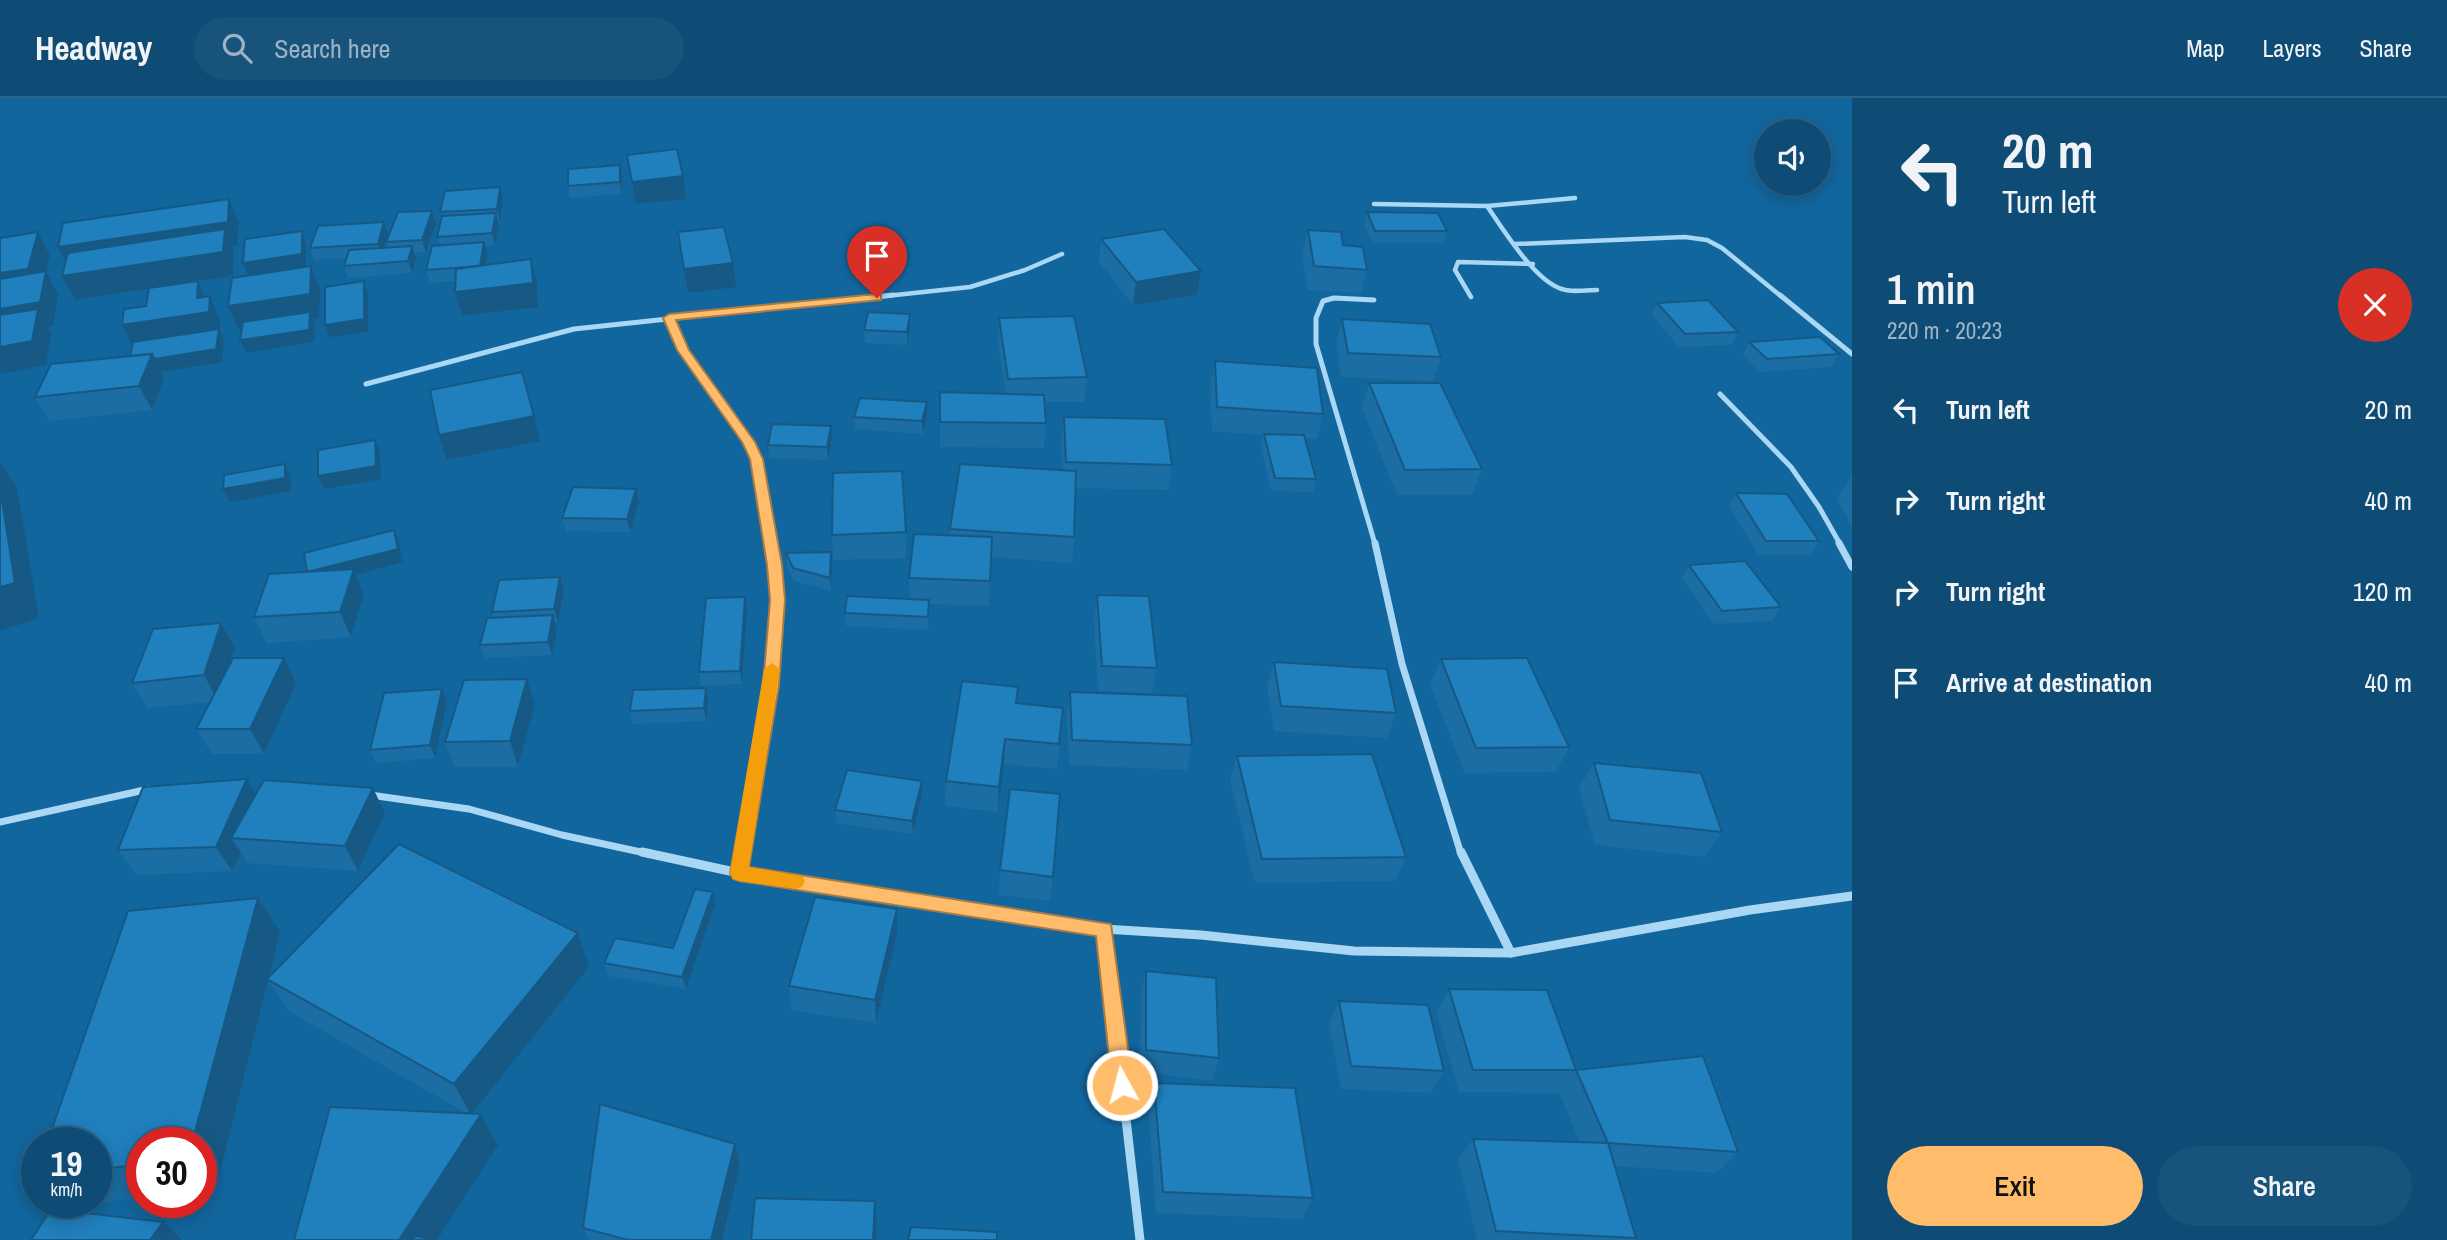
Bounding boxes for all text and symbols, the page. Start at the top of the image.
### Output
search box [194,17,684,80]
text: Headway [35,26,152,70]
icon: search [218,29,256,67]
text: Search here [274,31,390,66]
text: Map [2186,32,2224,64]
text: Layers [2262,32,2321,64]
text: Share [2359,32,2412,64]
text: 20 m [2002,117,2094,183]
map controls [1754,119,1831,196]
button: sound [1754,119,1831,196]
icon: left [1887,126,1978,217]
text: Turn left [2002,180,2096,223]
pin [847,226,907,298]
icon: arrive [858,237,896,275]
text: 1 min [1887,261,1976,317]
button: close [2338,268,2412,342]
text: 220 m · 20:23 [1887,315,2002,346]
icon: left [1887,391,1925,429]
text: Turn left [1946,392,2030,427]
text: 20 m [2365,392,2412,427]
icon: right [1887,482,1925,520]
text: Turn right [1946,483,2045,518]
text: 40 m [2365,483,2412,518]
icon: right [1887,573,1925,611]
text: Turn right [1946,574,2045,609]
text: 120 m [2353,574,2412,609]
icon: arrive [1887,664,1925,702]
text: Arrive at destination [1946,665,2152,700]
text: 40 m [2365,665,2412,700]
position arrow [1085,1048,1159,1122]
speed limit sign: 30 [126,1127,217,1218]
text: 19 [51,1140,82,1187]
button: Exit [1887,1146,2143,1226]
button: Share [2157,1146,2412,1226]
text: km/h [51,1177,83,1202]

